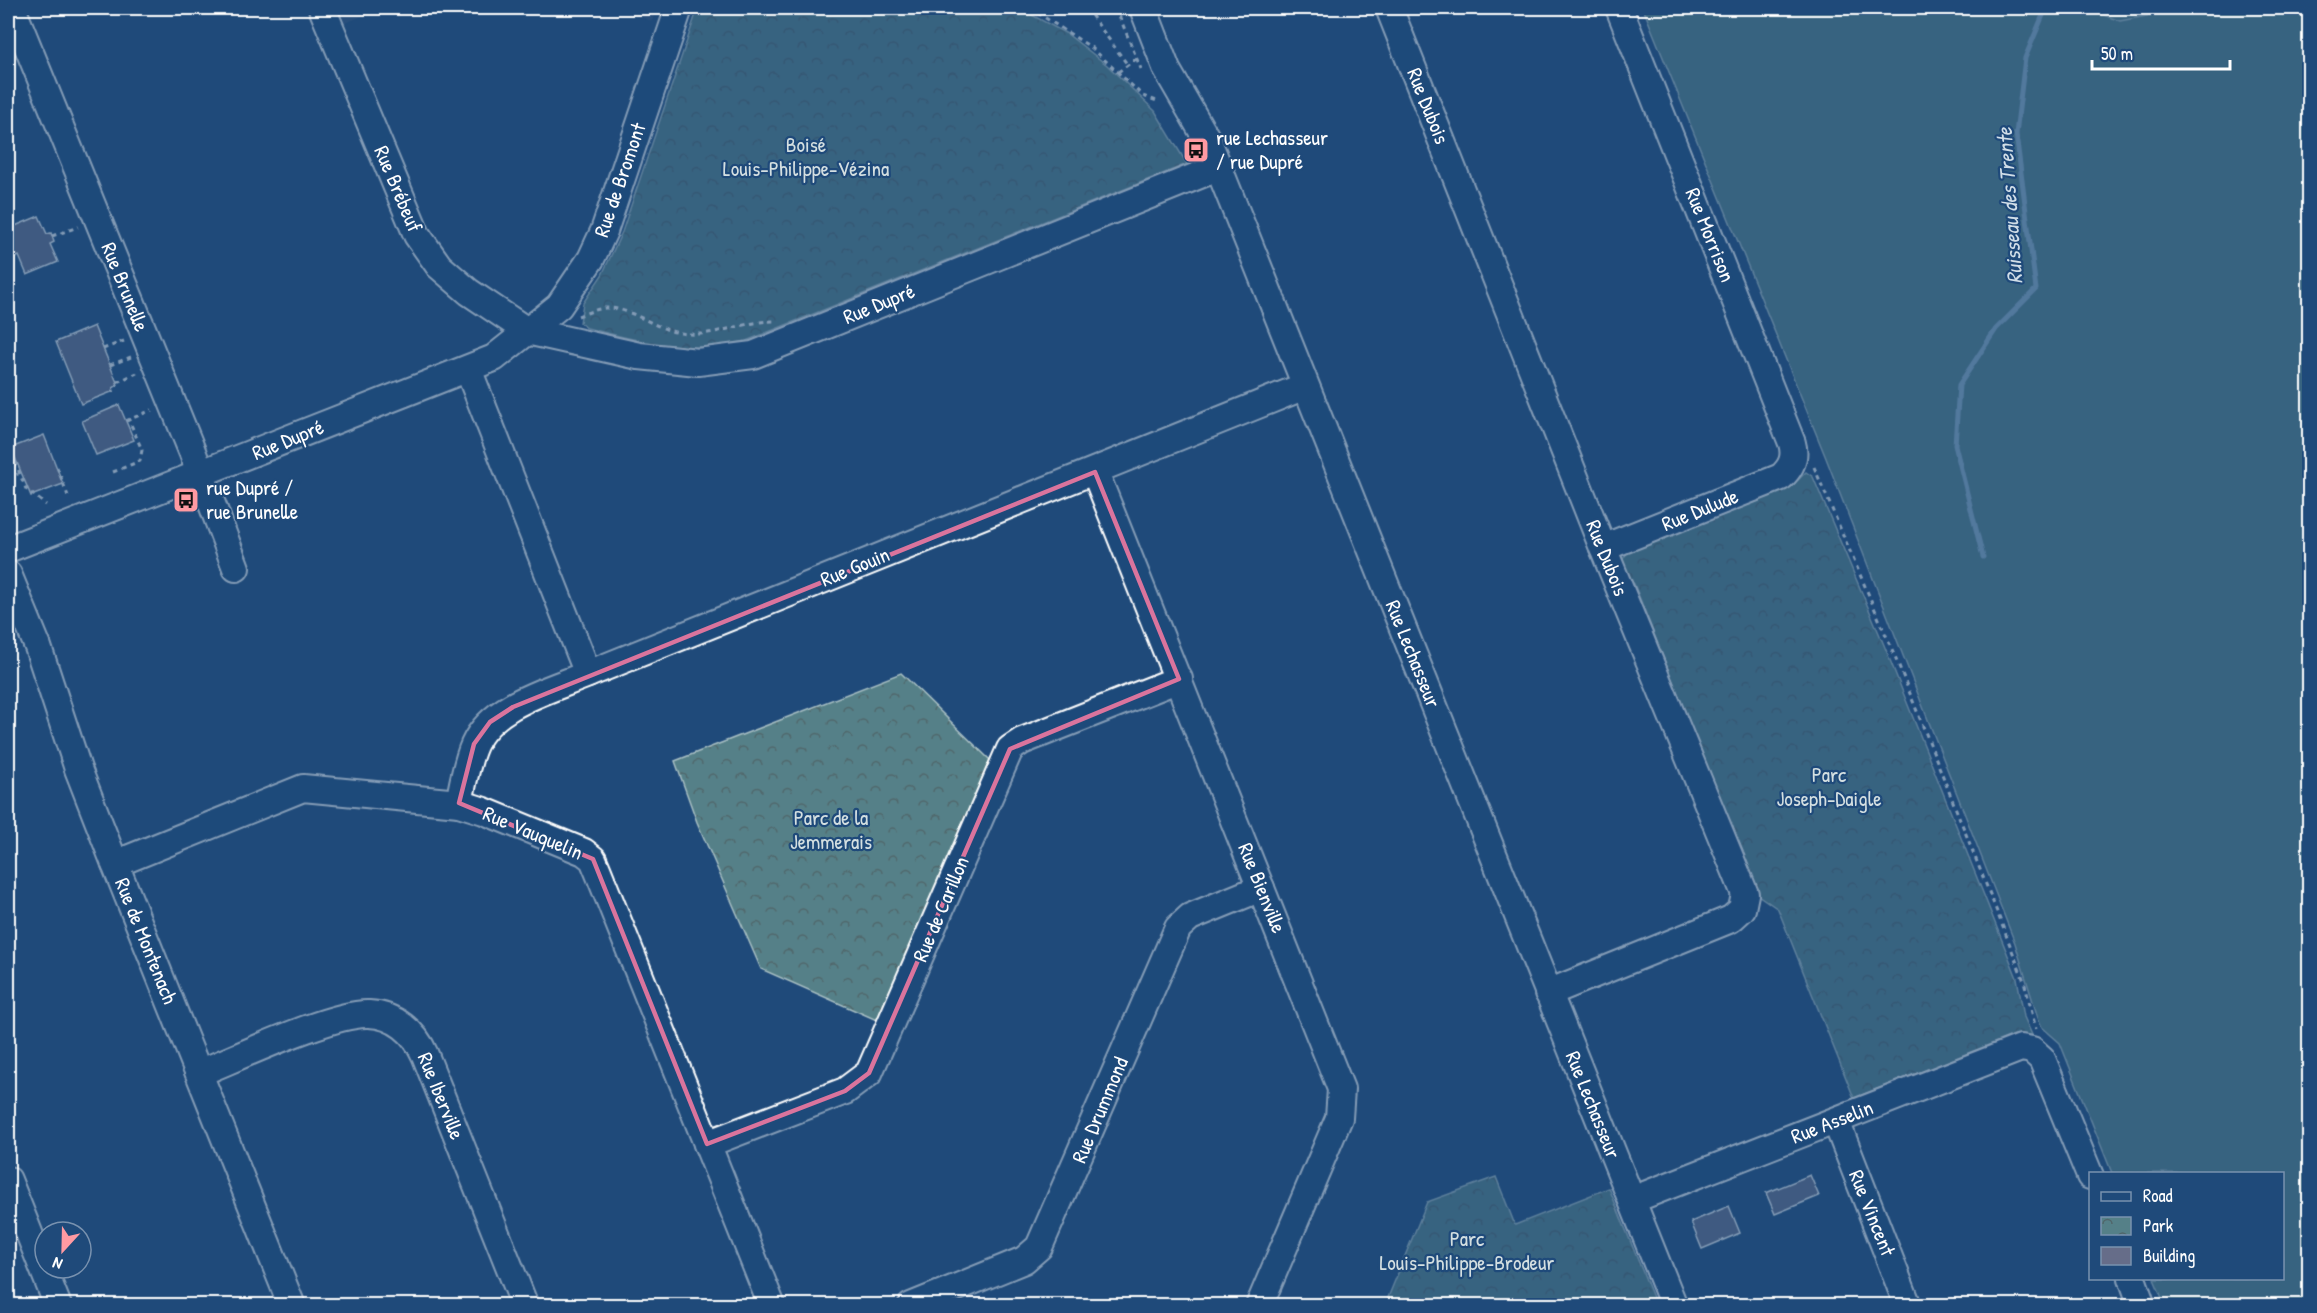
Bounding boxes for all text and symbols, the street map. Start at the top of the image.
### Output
scale bar [2092,33,2230,71]
text: 50 m [2101,41,2133,66]
street label: Rue Dubois [1400,64,1457,148]
street label: Rue de Bromont [586,118,653,241]
place label: rue Lechasseur / rue Dupré [1216,123,1328,176]
water label: Ruisseau des Trente [1988,126,2029,285]
park label: Boisé Louis-Philippe-Vézina [723,130,889,183]
bus stop icon: rue Lechasseur / rue Dupré [1181,135,1211,165]
street label: Rue Brébeuf [367,141,430,237]
street label: Rue Morrison [1678,183,1742,286]
street label: Rue Brunelle [95,238,156,336]
street label: Rue Dupré [839,276,919,331]
street label: Rue Dupré [248,412,328,467]
place label: rue Dupré / rue Brunelle [206,473,298,526]
street label: Rue Dulude [1657,481,1742,538]
bus stop icon: rue Dupré / rue Brunelle [171,485,201,515]
street label: Rue Dubois [1579,516,1636,600]
street label: Rue Gouin [816,540,894,594]
street label: Rue Lechasseur [1379,596,1448,712]
park label: Parc Joseph-Daigle [1776,760,1882,813]
street label: Rue Vauquelin [479,799,588,867]
park label: Parc de la Jemmerais [790,803,872,856]
street label: Rue Bienville [1231,838,1294,937]
street label: Rue de Carillon [905,852,976,966]
street label: Rue de Montenach [108,874,185,1008]
street label: Rue Lechasseur [1559,1047,1628,1163]
street label: Rue Iberville [411,1048,472,1144]
street label: Rue Drummond [1064,1052,1135,1167]
street label: Rue Asselin [1787,1093,1877,1150]
street label: Rue Vincent [1842,1165,1903,1261]
legend [2089,1172,2284,1280]
text: Road [2143,1183,2173,1208]
text: Park [2143,1213,2174,1238]
north arrow [33,1220,93,1280]
park label: Parc Louis-Philippe-Brodeur [1380,1224,1554,1277]
text: Building [2143,1243,2195,1268]
text: N [49,1252,65,1276]

